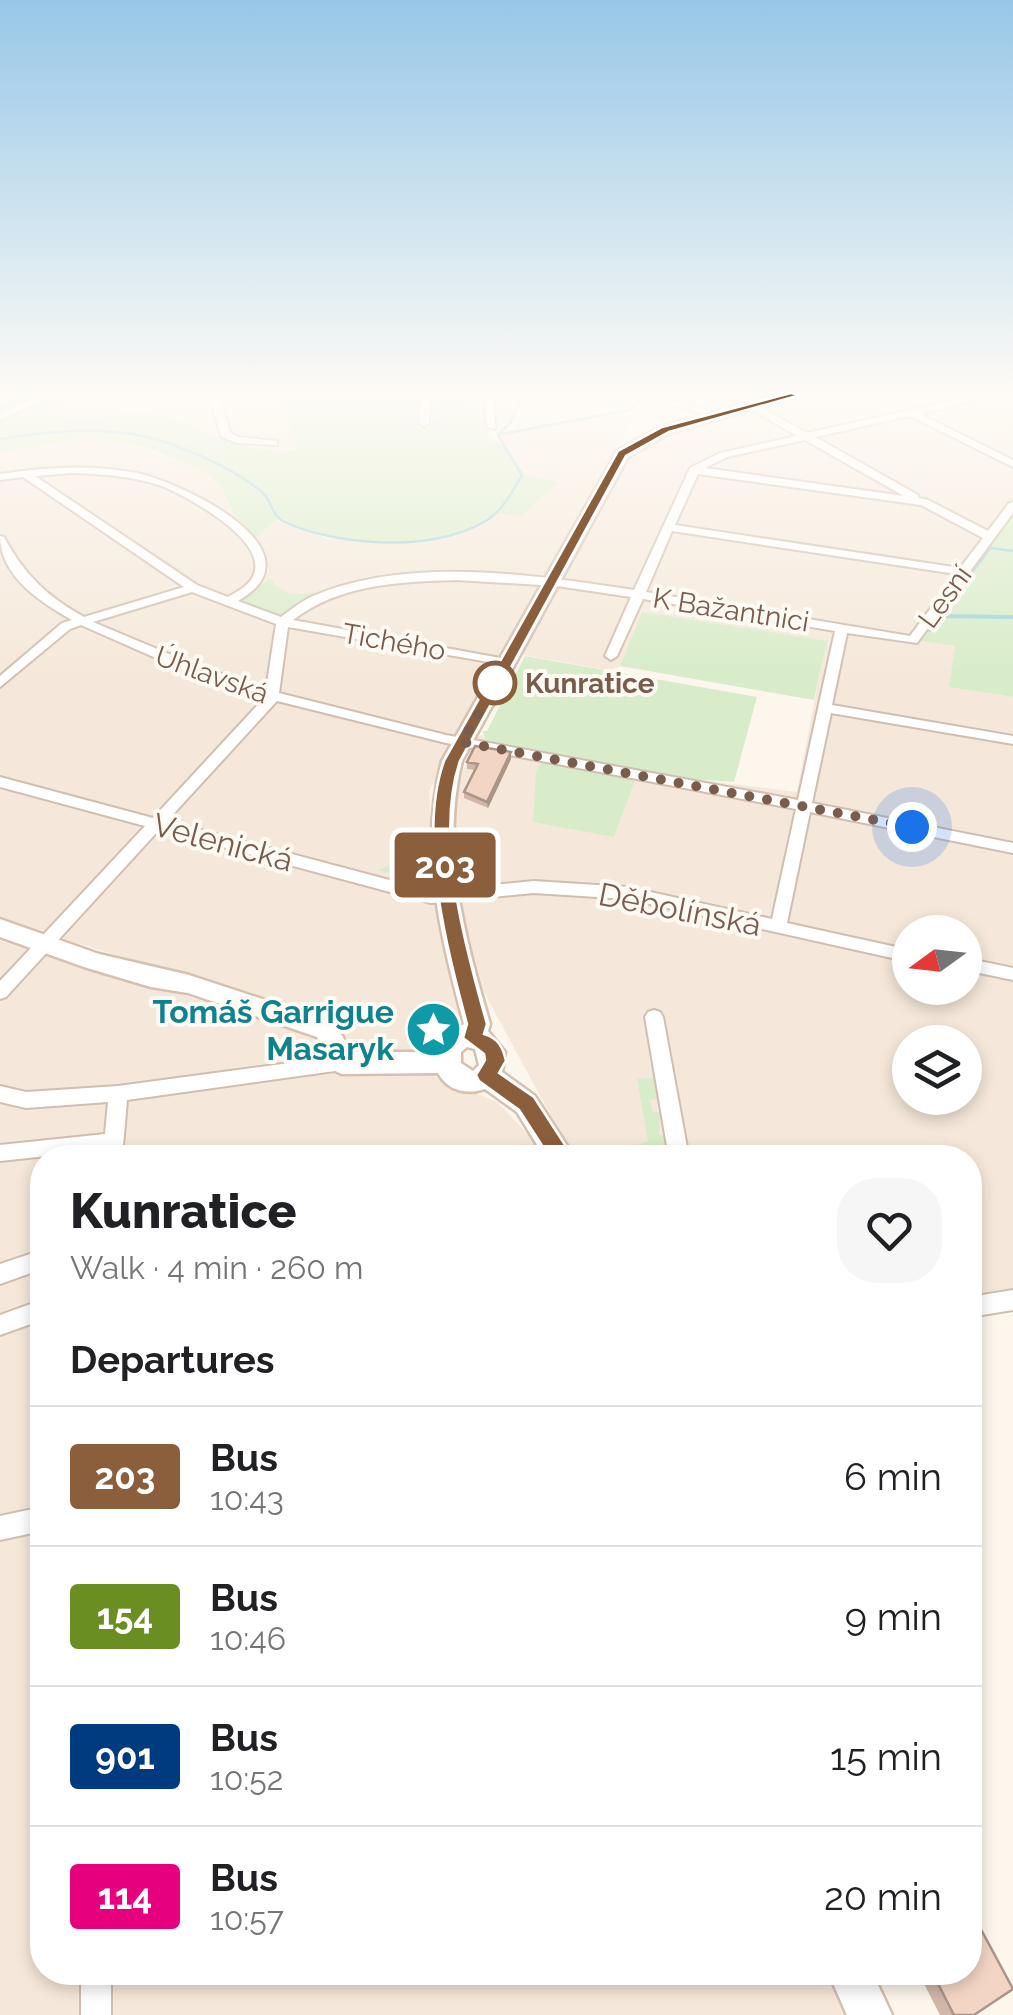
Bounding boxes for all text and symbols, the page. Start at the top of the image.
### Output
street label: Lesní [912,559,979,634]
street label: K Bažantnici [651,581,811,639]
street label: Tichého [340,617,448,667]
street label: Úhlavská [151,639,273,711]
marker: Kunratice [474,662,516,704]
place label: Kunratice [525,667,655,700]
your location [887,802,937,852]
street label: Velenická [149,806,297,878]
line badge: 203 [388,832,502,898]
text: 203 [415,845,475,886]
street label: Děbolínská [596,875,764,943]
north arrow [892,915,982,1005]
map controls [892,915,982,1115]
place label: Tomáš Garrigue Masaryk [153,993,394,1067]
place icon: Tomáš Garrigue Masaryk [403,999,463,1059]
button: layers [892,1025,982,1115]
button: heart [837,1178,942,1283]
text: Kunratice [70,1183,297,1239]
text: Walk · 4 min · 260 m [70,1249,363,1286]
text: Departures [70,1337,275,1382]
text: Bus [210,1435,278,1480]
text: 6 min [844,1454,942,1499]
text: 203 [95,1456,155,1497]
text: 10:43 [210,1480,284,1517]
text: Bus [210,1575,278,1620]
text: 9 min [845,1594,942,1639]
text: 154 [97,1596,153,1637]
text: 10:46 [210,1620,286,1657]
text: Bus [210,1715,278,1760]
text: 15 min [830,1734,942,1779]
text: 901 [95,1736,155,1777]
text: 10:52 [210,1760,283,1797]
text: Bus [210,1855,278,1900]
text: 20 min [824,1874,942,1919]
text: 114 [98,1876,152,1917]
text: 10:57 [210,1900,284,1937]

